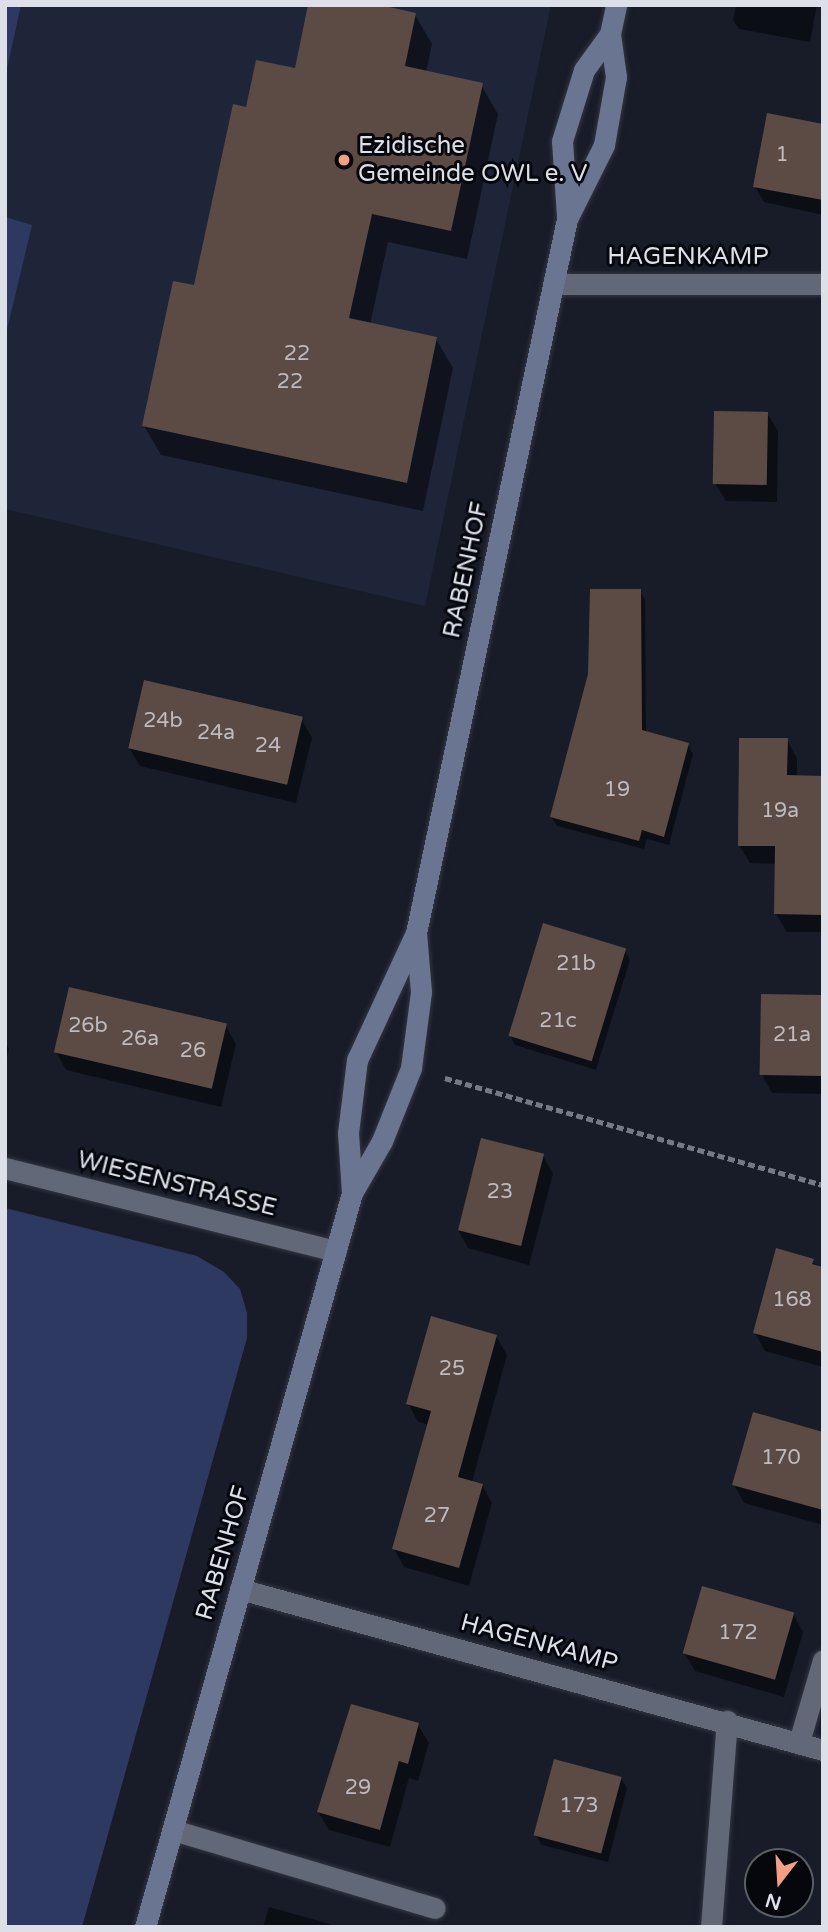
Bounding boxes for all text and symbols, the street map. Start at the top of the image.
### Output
place label: Ezidische Gemeinde OWL e. V [358,132,587,188]
house number: 1 [775,142,789,168]
marker: Ezidische Gemeinde OWL e. V [336,152,352,168]
street label: HAGENKAMP [607,243,769,271]
house number: 22 [284,341,310,367]
house number: 22 [277,369,303,395]
street label: RABENHOF [438,499,494,641]
house number: 24b [143,708,183,734]
house number: 24a [197,720,235,746]
house number: 24 [255,733,281,759]
house number: 19 [604,777,630,803]
house number: 19a [761,798,799,824]
house number: 21b [556,951,596,977]
house number: 21c [539,1008,577,1034]
house number: 26b [68,1013,108,1039]
house number: 21a [773,1022,811,1048]
house number: 26a [121,1026,159,1052]
house number: 26 [180,1038,206,1064]
street label: WIESENSTRASSE [74,1145,280,1223]
house number: 23 [487,1179,513,1205]
house number: 168 [772,1287,812,1313]
house number: 25 [439,1356,465,1382]
house number: 170 [761,1445,801,1471]
street label: RABENHOF [190,1483,256,1623]
house number: 27 [424,1503,450,1529]
street label: HAGENKAMP [457,1608,621,1678]
house number: 172 [718,1620,758,1646]
house number: 29 [345,1775,371,1801]
house number: 173 [559,1793,599,1819]
north arrow [744,1848,814,1918]
text: N [763,1888,784,1914]

